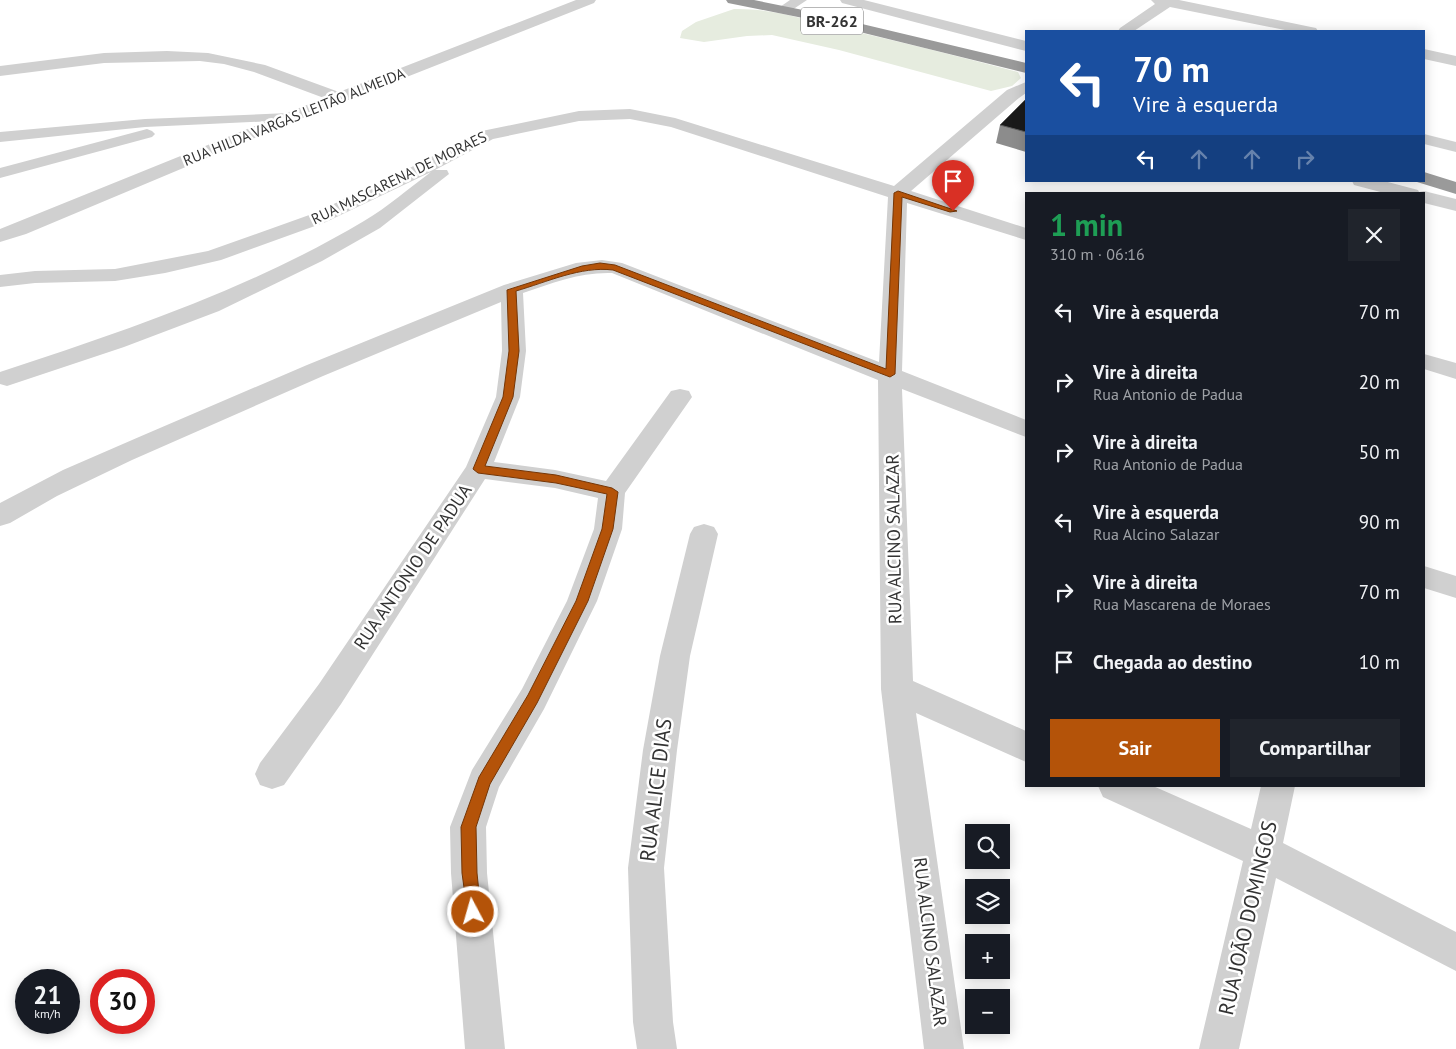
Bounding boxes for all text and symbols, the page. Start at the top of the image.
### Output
road number: BR-262 [801,8,863,34]
text: 70 m [1133,46,1210,92]
icon: left [1050,50,1115,115]
street label: RUA HILDA VARGAS LEITÃO ALMEIDA [180,63,408,170]
text: Vire à esquerda [1133,90,1278,118]
street label: RUA MASCARENA DE MORAES [308,127,490,228]
icon: left [1132,145,1160,173]
icon: ahead [1185,145,1213,173]
icon: ahead [1238,145,1266,173]
icon: right [1291,145,1319,173]
pin [932,160,974,211]
icon: arrive [939,167,967,195]
text: 1 min [1050,205,1123,244]
button: close [1348,209,1400,261]
text: 310 m · 06:16 [1050,244,1145,264]
icon: left [1050,298,1078,326]
text: Vire à esquerda [1093,300,1219,324]
text: 70 m [1359,300,1400,324]
text: Vire à direita [1093,360,1198,384]
icon: right [1050,368,1078,396]
text: 20 m [1359,370,1400,394]
text: Rua Antonio de Padua [1093,384,1243,404]
text: Vire à direita [1093,430,1198,454]
icon: right [1050,438,1078,466]
text: 50 m [1359,440,1400,464]
street label: RUA ALCINO SALAZAR [881,453,906,624]
text: Rua Antonio de Padua [1093,454,1243,474]
street label: RUA ANTONIO DE PADUA [349,479,477,654]
text: Vire à esquerda [1093,500,1219,524]
icon: left [1050,508,1078,536]
text: 90 m [1359,510,1400,534]
text: Rua Alcino Salazar [1093,524,1219,544]
text: Vire à direita [1093,570,1198,594]
icon: right [1050,578,1078,606]
text: 70 m [1359,580,1400,604]
text: Rua Mascarena de Moraes [1093,594,1271,614]
icon: arrive [1050,648,1078,676]
text: Chegada ao destino [1093,650,1252,674]
text: 10 m [1359,650,1400,674]
street label: RUA ALICE DIAS [633,717,678,863]
button: Sair [1050,719,1220,777]
button: Compartilhar [1230,719,1400,777]
street label: RUA JOÃO DOMINGOS [1212,818,1283,1017]
map controls [965,824,1010,1034]
button: search [965,824,1010,869]
street label: RUA ALCINO SALAZAR [909,856,952,1028]
button: layers [965,879,1010,924]
position arrow [446,885,498,937]
button: + [965,934,1010,979]
speed limit sign: 30 [90,969,155,1034]
text: 21 [33,979,62,1011]
button: − [965,989,1010,1034]
text: km/h [34,1006,61,1021]

